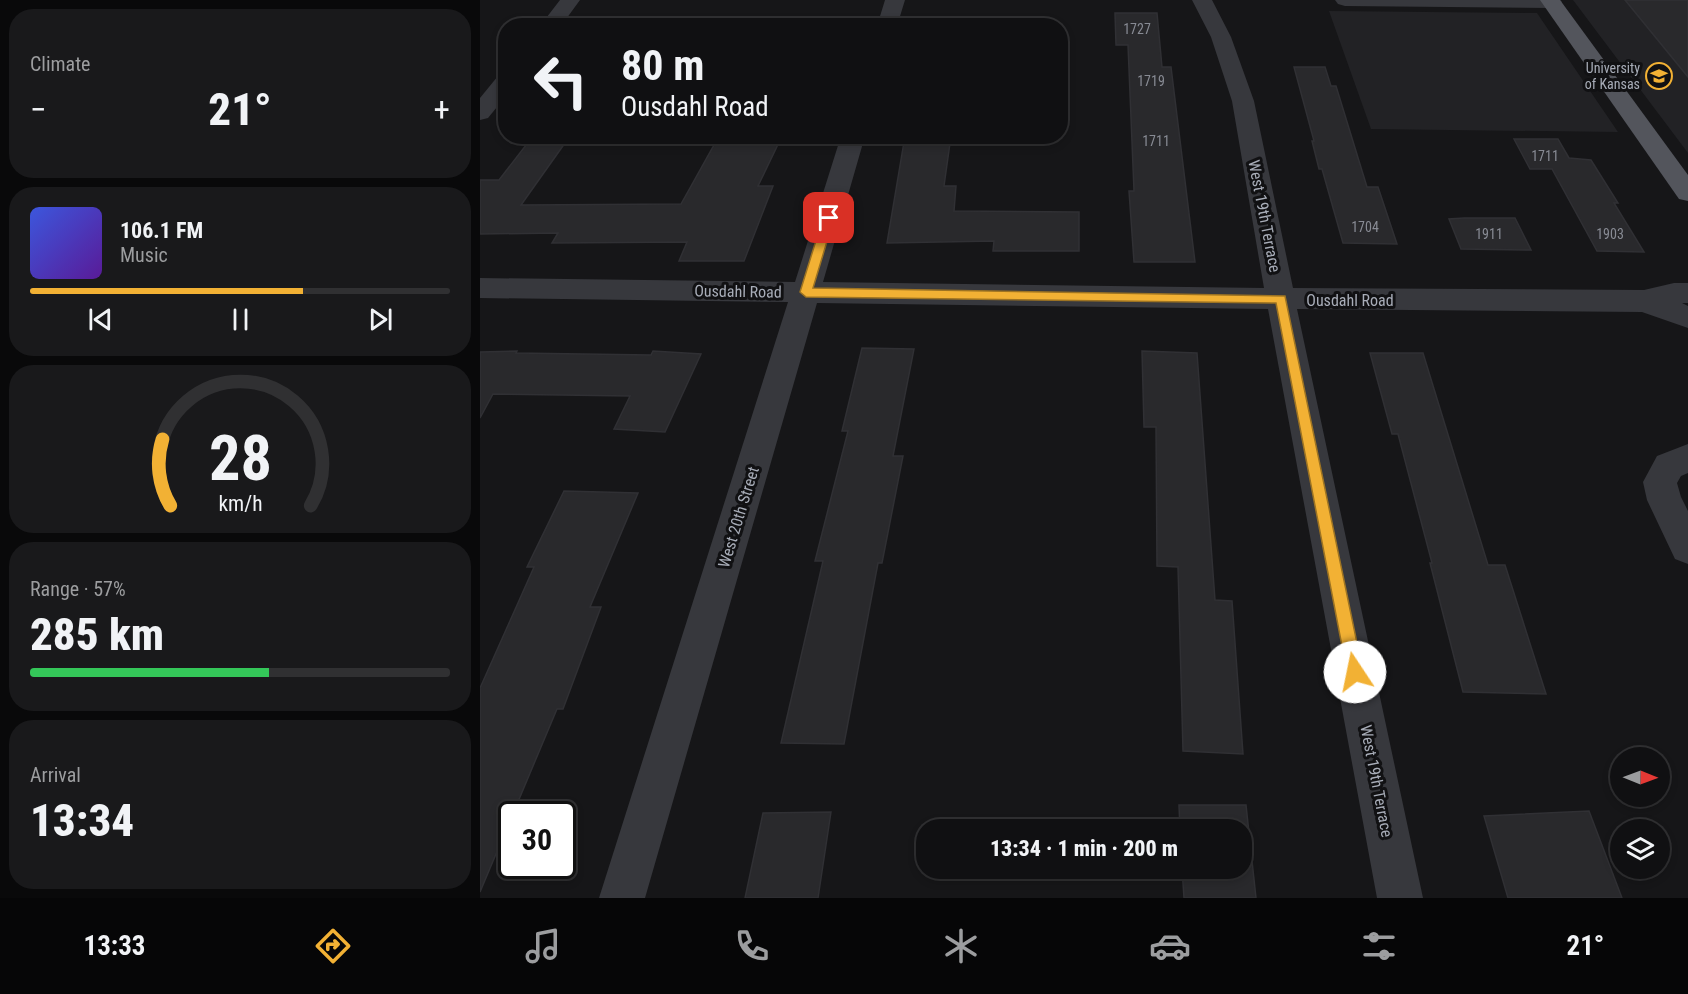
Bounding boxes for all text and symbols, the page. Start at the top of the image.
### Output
house number: 1727 [1123,21,1151,37]
text: 80 m [621,41,704,90]
icon: left [522,42,600,120]
text: Climate [30,52,90,76]
place label: University of Kansas [1585,60,1640,92]
school or university icon: University of Kansas [1644,61,1674,91]
house number: 1719 [1137,73,1165,89]
text: 21° [208,83,272,136]
text: − [30,90,47,129]
text: + [434,90,450,129]
text: Ousdahl Road [621,91,769,123]
house number: 1711 [1142,133,1170,149]
house number: 1711 [1531,148,1559,164]
street label: West 19th Terrace [1244,158,1285,274]
pin [803,192,854,243]
icon: arrive [812,201,845,234]
text: 106.1 FM [120,218,203,243]
house number: 1704 [1351,219,1379,235]
house number: 1911 [1475,226,1503,242]
house number: 1903 [1596,226,1624,242]
text: Music [120,243,168,267]
street label: Ousdahl Road [694,281,782,302]
street label: Ousdahl Road [1306,291,1394,310]
icon: previous [84,303,117,336]
icon: pause [224,303,257,336]
icon: next [364,303,397,336]
text: 28 [208,422,272,495]
street label: West 20th Street [714,464,763,570]
text: km/h [218,491,262,516]
text: Range · 57% [30,577,126,601]
text: 285 km [30,608,164,661]
position arrow [1323,640,1387,704]
street label: West 19th Terrace [1356,723,1397,839]
north arrow [1610,747,1670,807]
map controls [1610,747,1670,879]
text: Arrival [30,763,81,787]
text: 13:34 [30,794,134,847]
speed limit sign: 30 [498,801,576,879]
button: layers [1610,819,1670,879]
text: 13:34 · 1 min · 200 m [990,836,1178,861]
icon: directions [312,925,354,967]
icon: music [522,925,564,967]
icon: phone [731,925,773,967]
icon: climate [940,925,982,967]
icon: car [1149,925,1191,967]
icon: filters [1358,925,1400,967]
text: 13:33 [84,930,145,962]
text: 21° [1567,930,1604,962]

